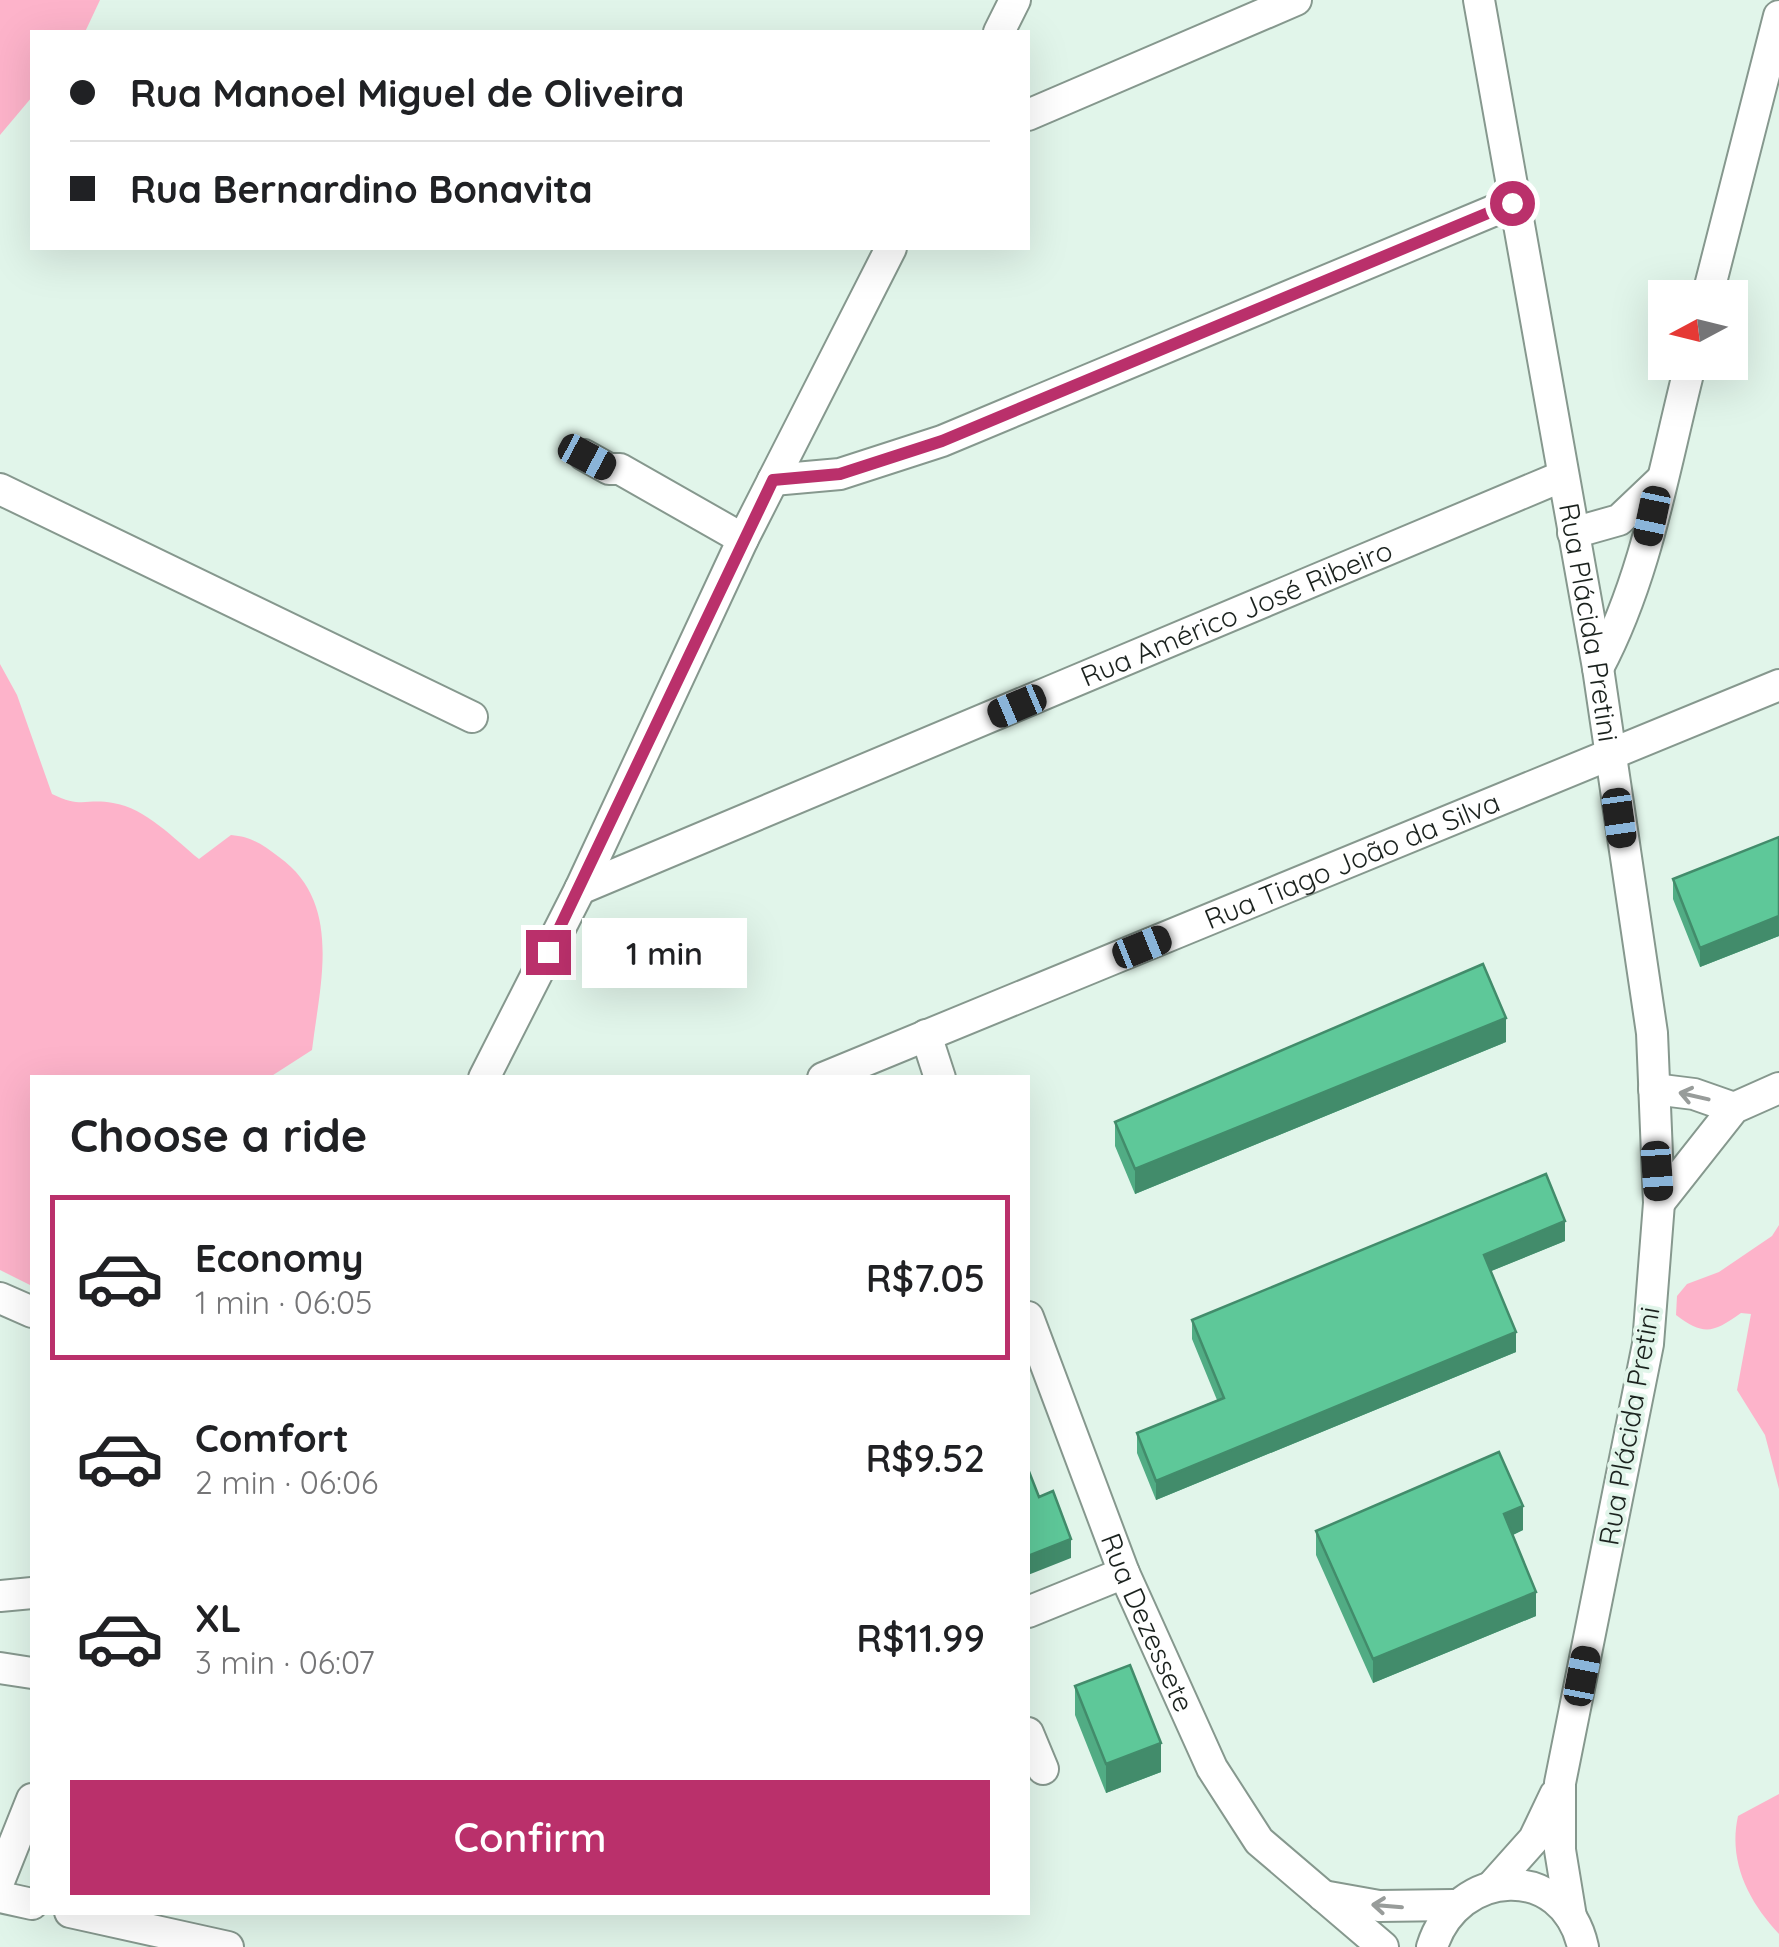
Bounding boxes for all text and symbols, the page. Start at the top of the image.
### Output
text: Rua Manoel Miguel de Oliveira [130,69,684,117]
text: Rua Bernardino Bonavita [130,165,593,213]
route start [1490,181,1535,226]
north arrow [1648,280,1748,380]
map controls [1648,280,1748,380]
car [553,430,621,484]
car [1631,484,1673,548]
street label: Rua Plácida Pretini [1552,500,1627,744]
street label: Rua Américo José Ribeiro [1075,532,1397,694]
car [984,680,1050,732]
street label: Rua Tiago João da Silva [1199,784,1505,936]
car [1600,786,1638,850]
callout: 1 min [583,917,748,987]
car [1109,922,1175,972]
route end [526,930,571,975]
text: 1 min [626,933,703,973]
one-way arrow [1679,1086,1711,1104]
text: Choose a ride [70,1107,367,1163]
car [1640,1140,1674,1202]
icon: car [75,1233,165,1323]
text: Economy [195,1234,364,1282]
text: R$7.05 [866,1254,985,1302]
text: 1 min · 06:05 [195,1282,373,1322]
street label: Rua Plácida Pretini [1590,1304,1667,1548]
icon: car [75,1413,165,1503]
text: Comfort [195,1414,349,1462]
text: R$9.52 [865,1434,985,1482]
text: 2 min · 06:06 [195,1462,378,1502]
street label: Rua Dezessete [1094,1528,1202,1717]
icon: car [75,1593,165,1683]
text: XL [195,1594,241,1642]
text: R$11.99 [856,1614,985,1662]
text: 3 min · 06:07 [195,1642,375,1682]
car [1562,1644,1602,1708]
button: Confirm [70,1780,990,1895]
one-way arrow [1371,1897,1403,1916]

